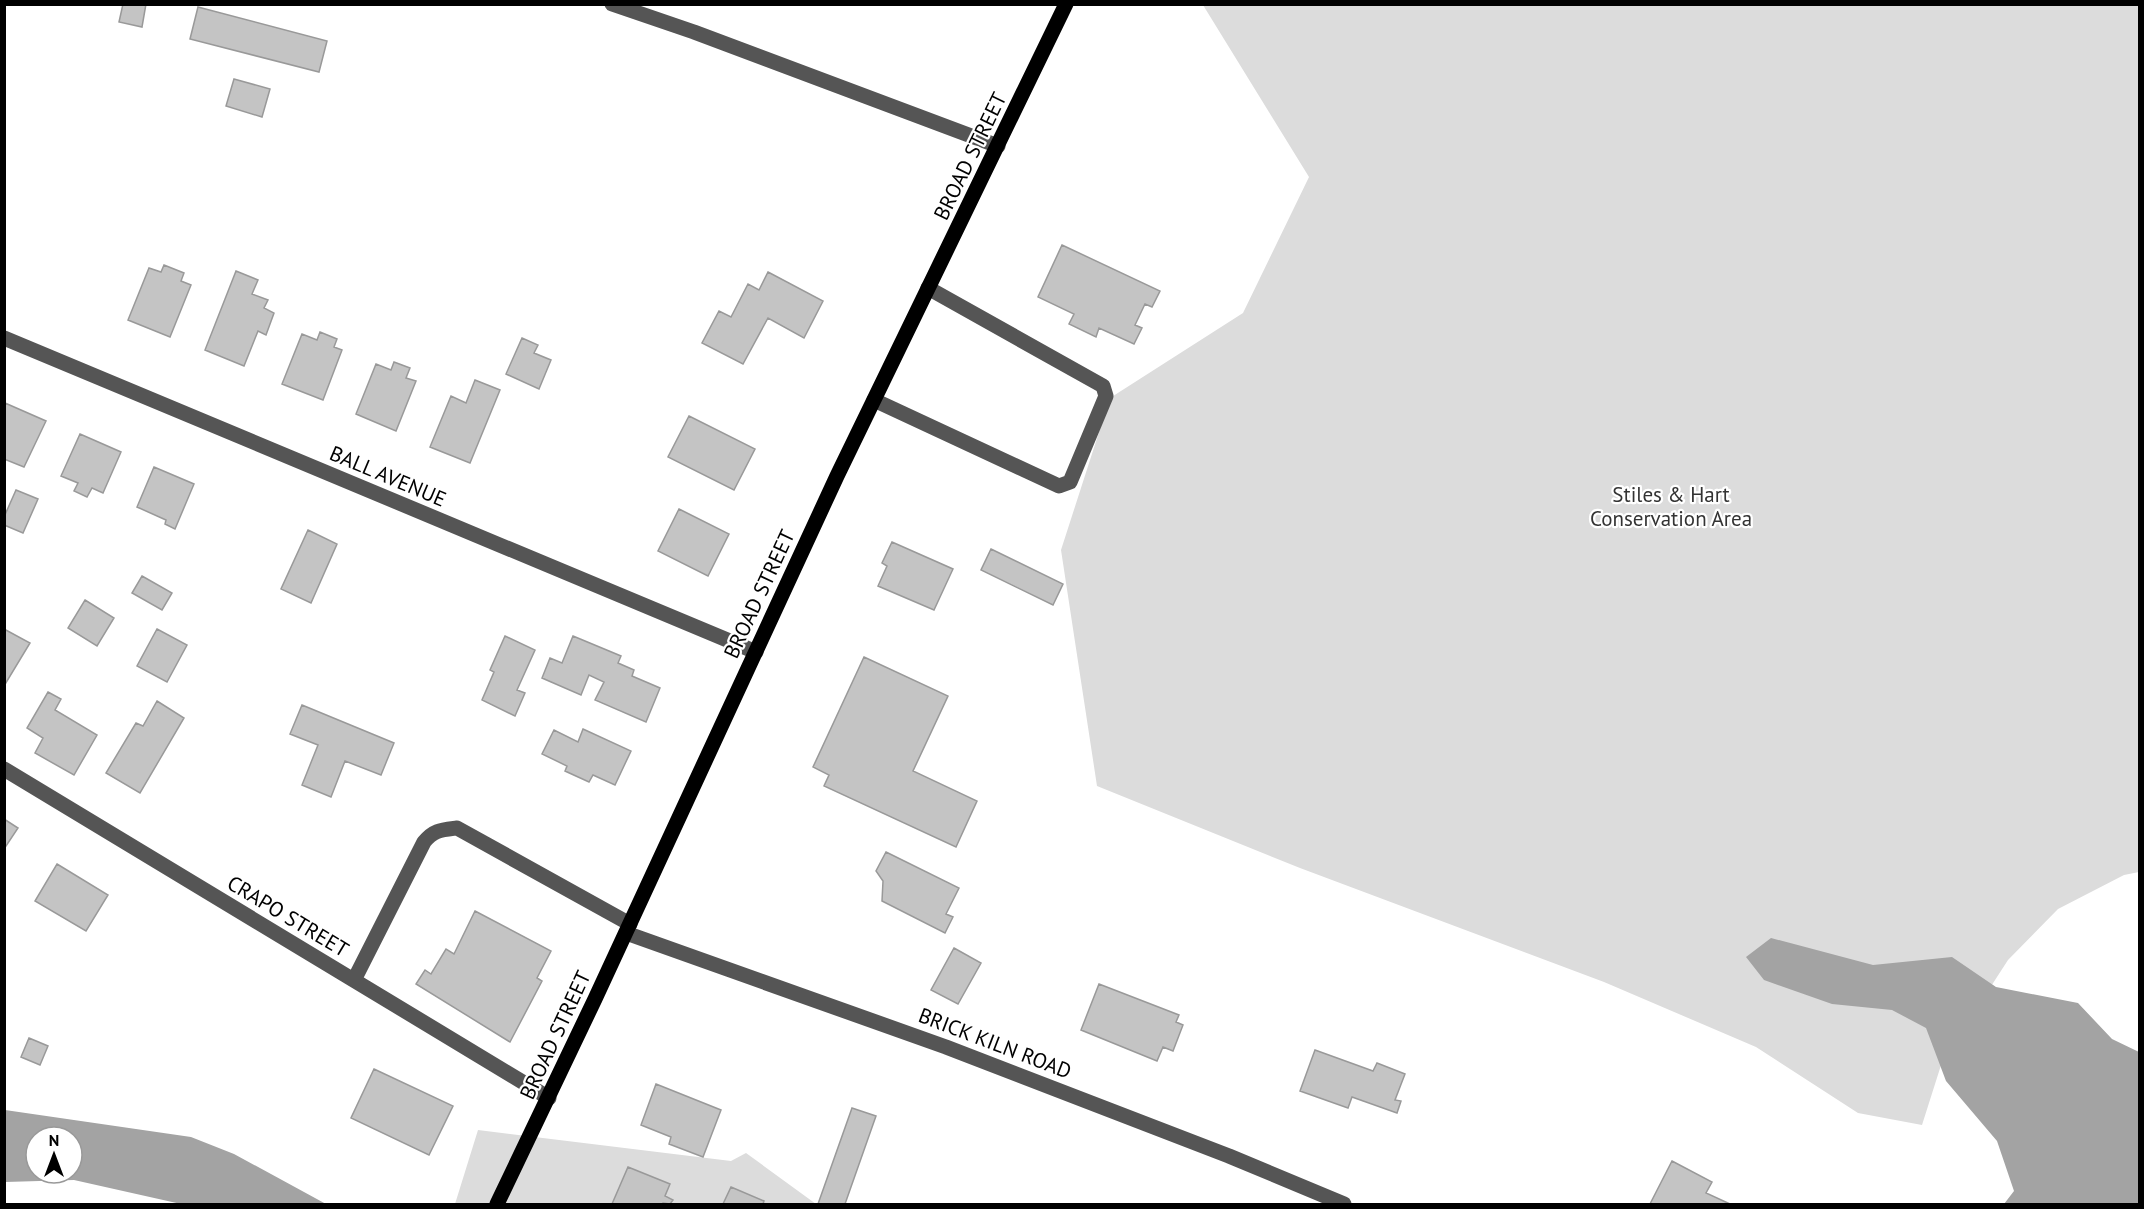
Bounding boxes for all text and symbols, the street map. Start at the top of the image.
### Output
street label: BROAD STREET [927,87,1013,224]
street label: BALL AVENUE [326,439,450,513]
park label: Stiles & Hart Conservation Area [1590,481,1752,532]
street label: BROAD STREET [717,525,801,663]
street label: CRAPO STREET [222,869,354,963]
street label: BROAD STREET [513,966,597,1104]
street label: BRICK KILN ROAD [915,1001,1075,1085]
north arrow [24,1125,84,1185]
text: N [49,1130,59,1150]

